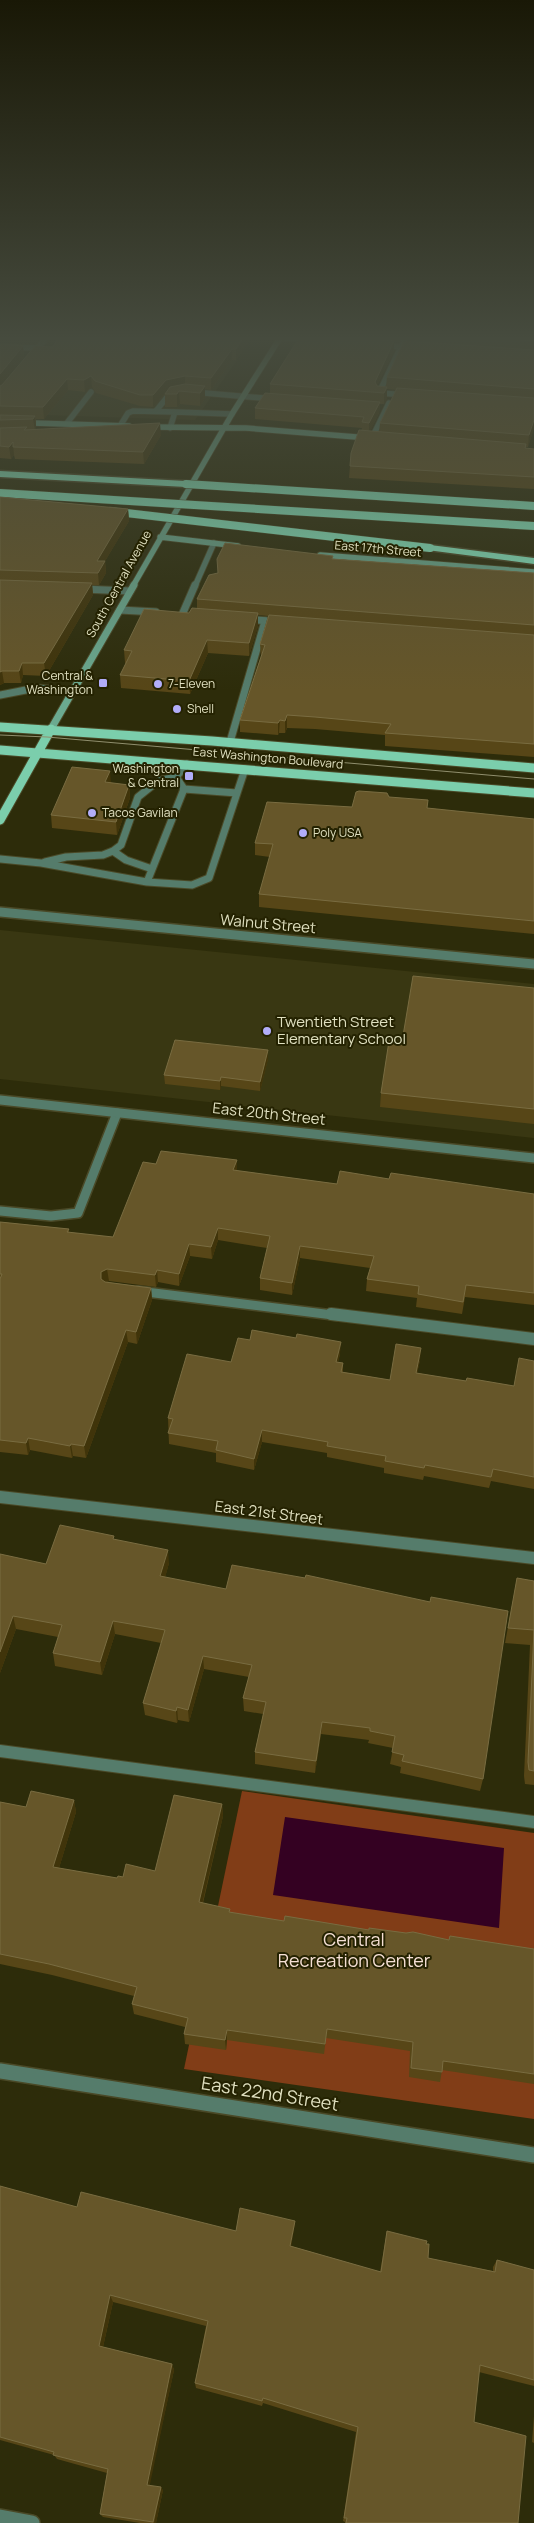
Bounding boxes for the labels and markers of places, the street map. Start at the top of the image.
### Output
place label: Central & Washington [26,667,93,698]
place label: 7-Eleven [168,675,215,692]
marker: Central & Washington [97,677,109,689]
marker: 7-Eleven [152,678,164,690]
place label: Shell [187,700,214,717]
marker: Shell [171,703,183,715]
place label: Washington & Central [112,760,179,791]
marker: Washington & Central [183,770,195,782]
place label: Tacos Gavilan [102,804,178,821]
marker: Tacos Gavilan [86,807,98,819]
place label: Poly USA [313,824,362,841]
marker: Poly USA [297,827,309,839]
place label: Twentieth Street Elementary School [277,1011,406,1049]
marker: Twentieth Street Elementary School [261,1025,273,1037]

